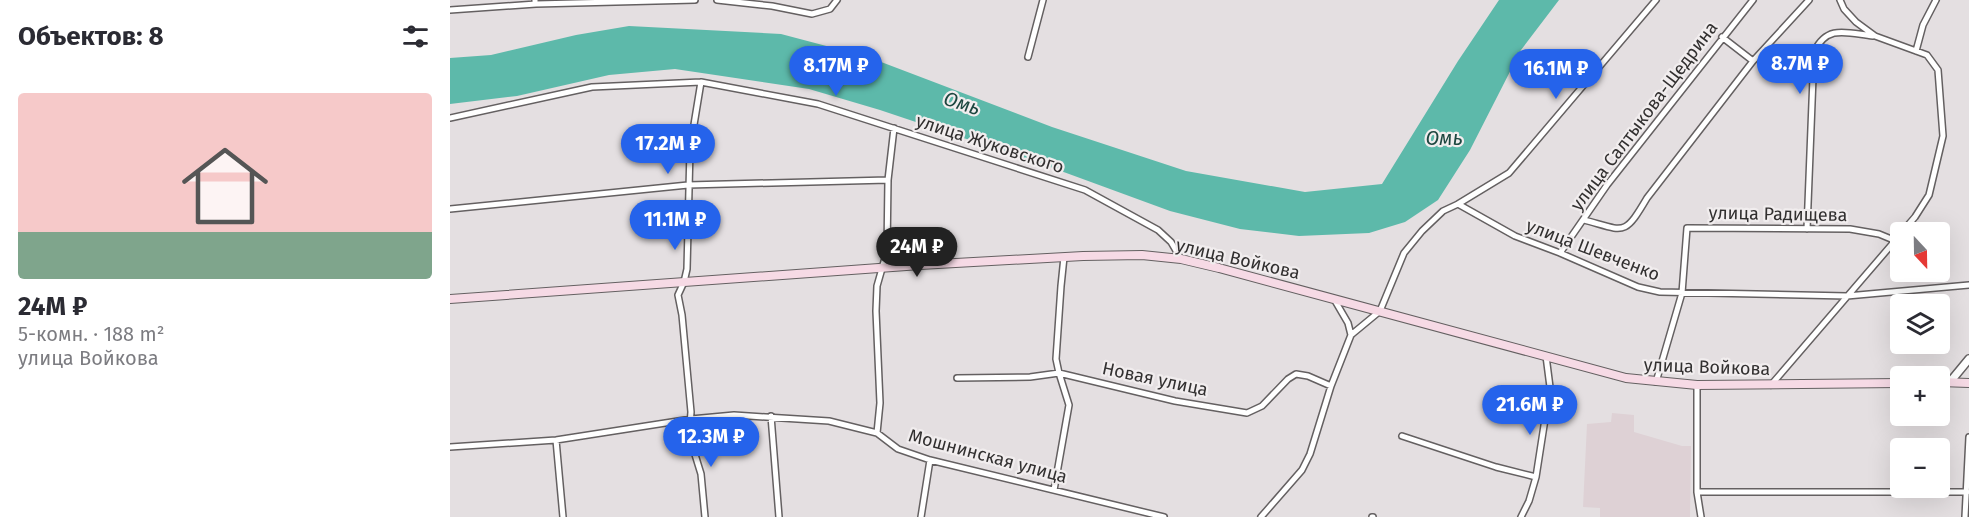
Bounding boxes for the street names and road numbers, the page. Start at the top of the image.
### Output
street label: улица Салтыкова-Щедрина [1566,17,1722,215]
street label: улица Жуковского [913,110,1067,178]
street label: улица Радищева [1708,202,1848,226]
street label: улица Шевченко [1523,214,1663,286]
street label: улица Войкова [1174,234,1302,284]
street label: улица Войкова [1643,354,1771,380]
street label: Новая улица [1100,357,1210,401]
street label: Мошнинская улица [906,424,1070,488]

